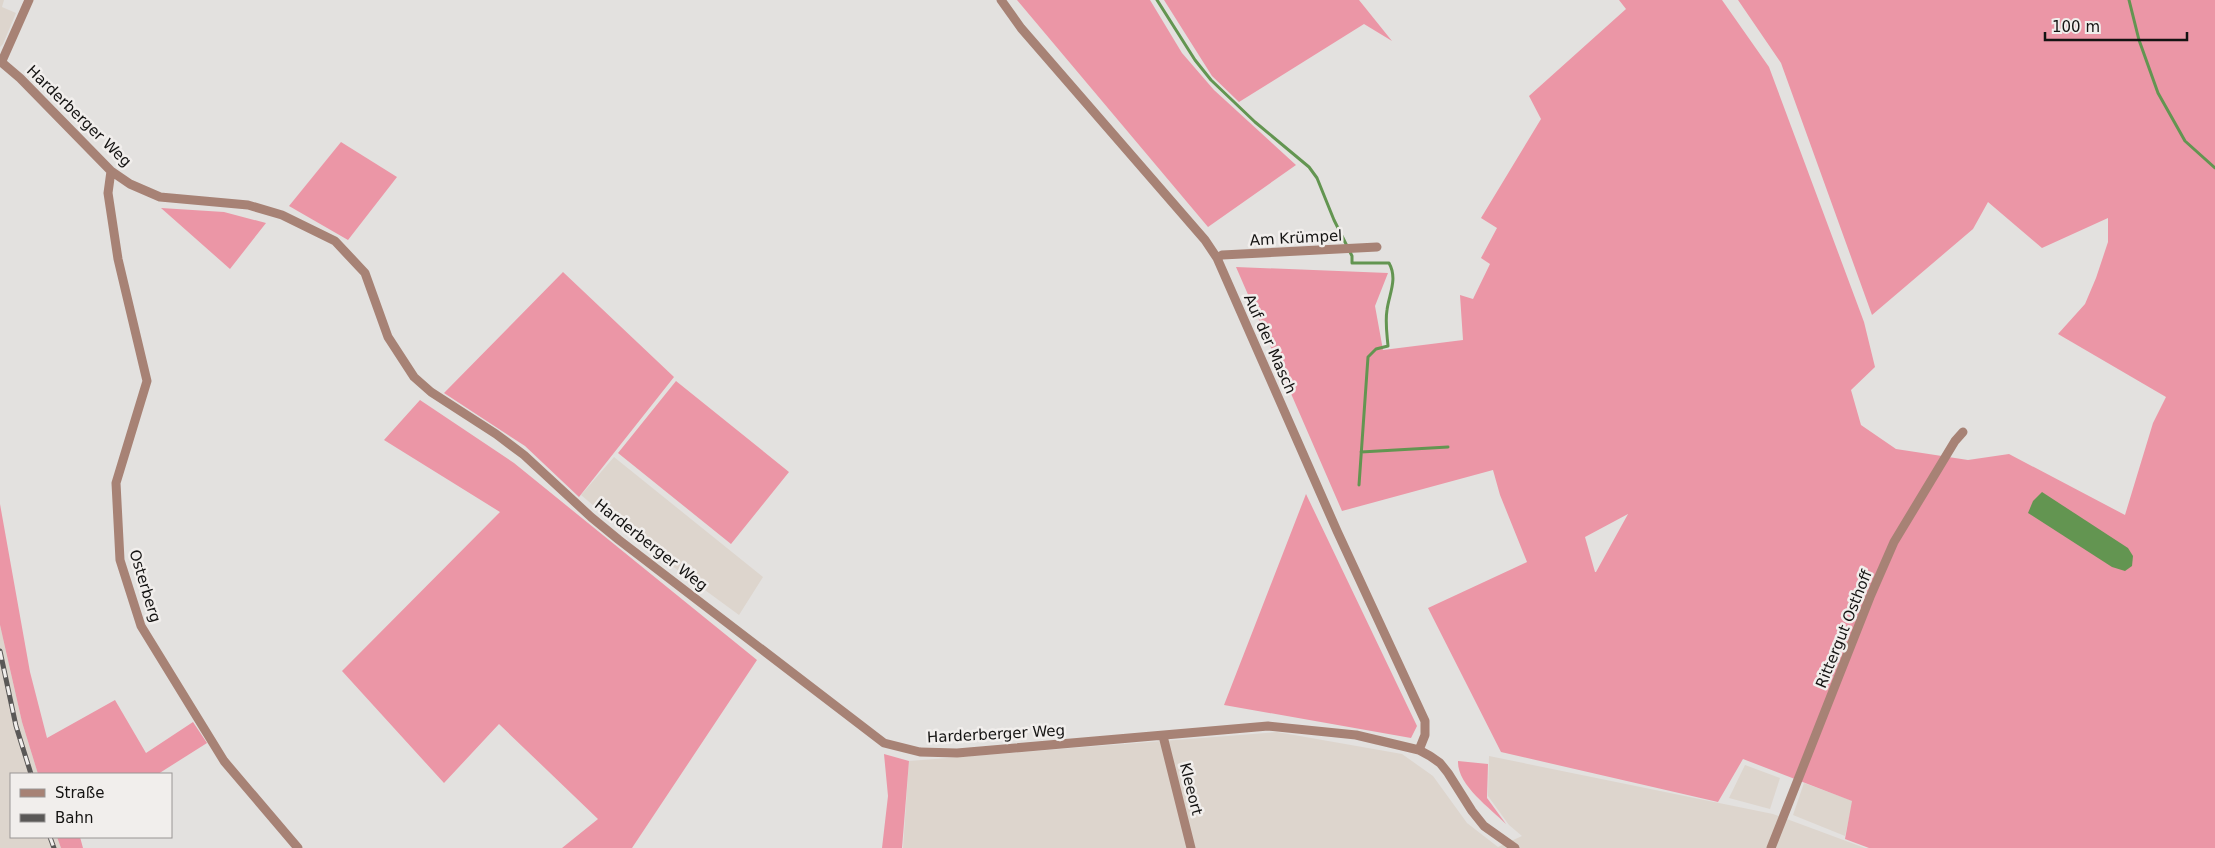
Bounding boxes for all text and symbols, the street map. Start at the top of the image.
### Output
scale bar [2045,10,2188,42]
text: 100 m [2052,18,2100,36]
street label: Harderberger Weg [23,61,135,171]
street label: Am Krümpel [1249,227,1343,249]
street label: Auf der Masch [1240,291,1300,397]
street label: Harderberger Weg [591,495,711,595]
street label: Osterberg [125,547,165,625]
street label: Rittergut Osthoff [1812,567,1876,691]
street label: Harderberger Weg [926,721,1066,747]
street label: Kleeort [1176,761,1206,817]
legend [10,773,172,838]
text: Straße [55,784,104,802]
text: Bahn [55,809,94,827]

